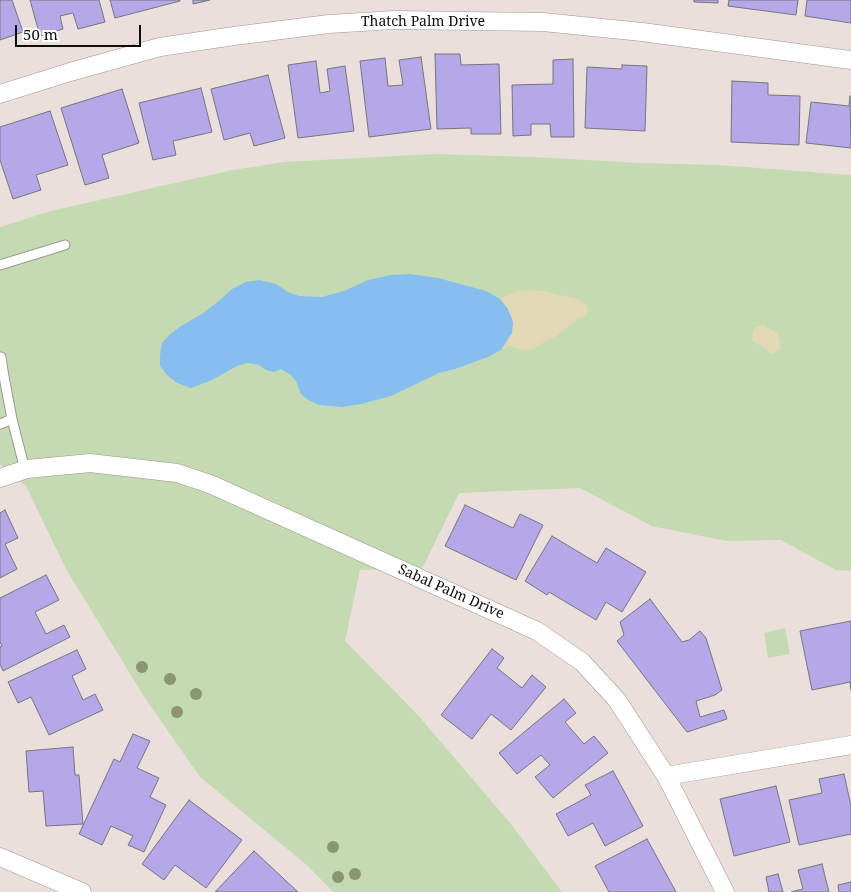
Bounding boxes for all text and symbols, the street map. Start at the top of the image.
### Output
street label: Thatch Palm Drive [361,14,485,30]
scale bar [18,15,144,47]
text: 50 m [23,24,58,44]
street label: Sabal Palm Drive [395,561,507,623]

